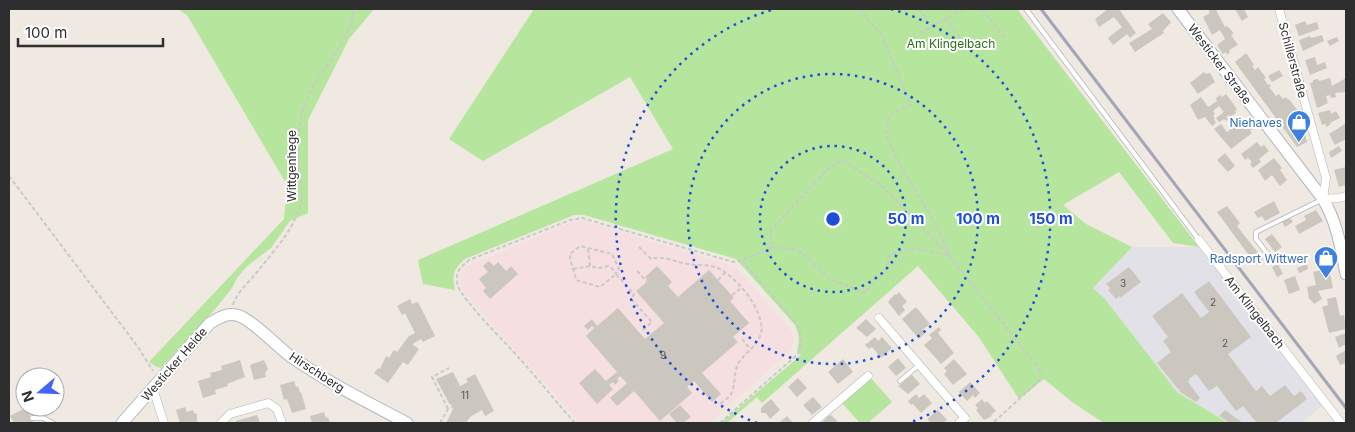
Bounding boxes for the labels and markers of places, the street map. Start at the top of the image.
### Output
shop icon: Niehaves [1286,109,1312,143]
place label: Niehaves [1230,115,1282,130]
centre of rings [824,210,842,228]
shop icon: Radsport Wittwer [1313,245,1339,279]
place label: Radsport Wittwer [1210,251,1308,266]

